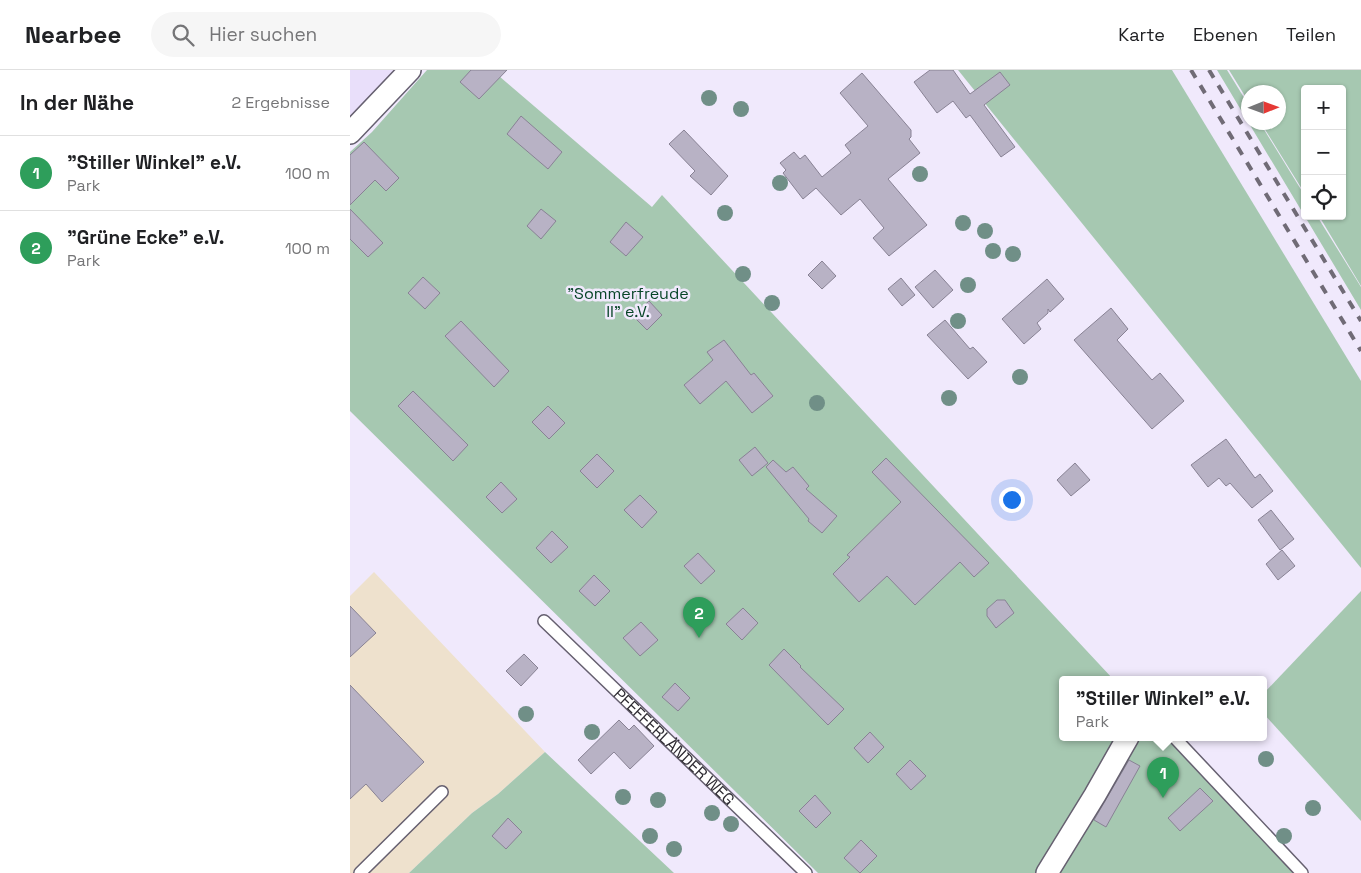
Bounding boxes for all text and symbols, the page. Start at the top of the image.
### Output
search box [151,12,501,57]
text: Nearbee [25,19,121,50]
icon: search [169,21,197,49]
text: Hier suchen [209,22,317,47]
text: Karte [1118,23,1165,46]
text: Ebenen [1193,23,1258,46]
text: Teilen [1286,23,1336,46]
north arrow [1241,85,1286,130]
map controls [1301,85,1346,220]
button: + [1301,85,1346,130]
text: In der Nähe [20,89,134,116]
text: 2 Ergebnisse [231,92,330,113]
button: − [1301,130,1346,175]
text: "Stiller Winkel" e.V. [67,150,241,175]
text: 1 [32,163,40,184]
text: 100 m [285,163,330,184]
text: Park [67,175,100,196]
button: locate [1301,175,1346,220]
text: "Grüne Ecke" e.V. [67,225,224,250]
text: 2 [31,238,41,259]
text: 100 m [285,238,330,259]
text: Park [67,250,100,271]
park label: "Sommerfreude II" e.V. [567,283,689,322]
your location [999,487,1025,513]
pin: 2 [683,597,715,638]
popup [1059,676,1267,741]
street label: PFEFFERLÄNDER WEG [609,684,739,810]
text: "Stiller Winkel" e.V. [1076,686,1250,711]
text: Park [1076,711,1109,732]
pin: 1 [1147,757,1179,798]

